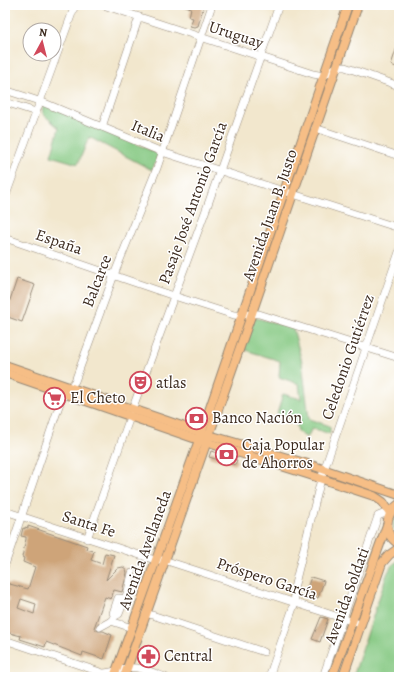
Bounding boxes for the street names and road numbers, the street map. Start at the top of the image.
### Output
street label: Uruguay [206,16,267,54]
street label: Italia [128,114,169,148]
street label: Pasaje José Antonio García [153,118,233,287]
street label: Avenida Juan B. Justo [237,146,303,285]
street label: España [33,224,86,260]
street label: Balcarce [77,252,117,310]
street label: Celedonio Gutiérrez [316,291,380,423]
street label: Avenida Avellaneda [113,487,177,614]
street label: Santa Fe [59,505,119,543]
street label: Avenida Soldati [319,545,375,648]
street label: Próspero García [214,552,321,606]

